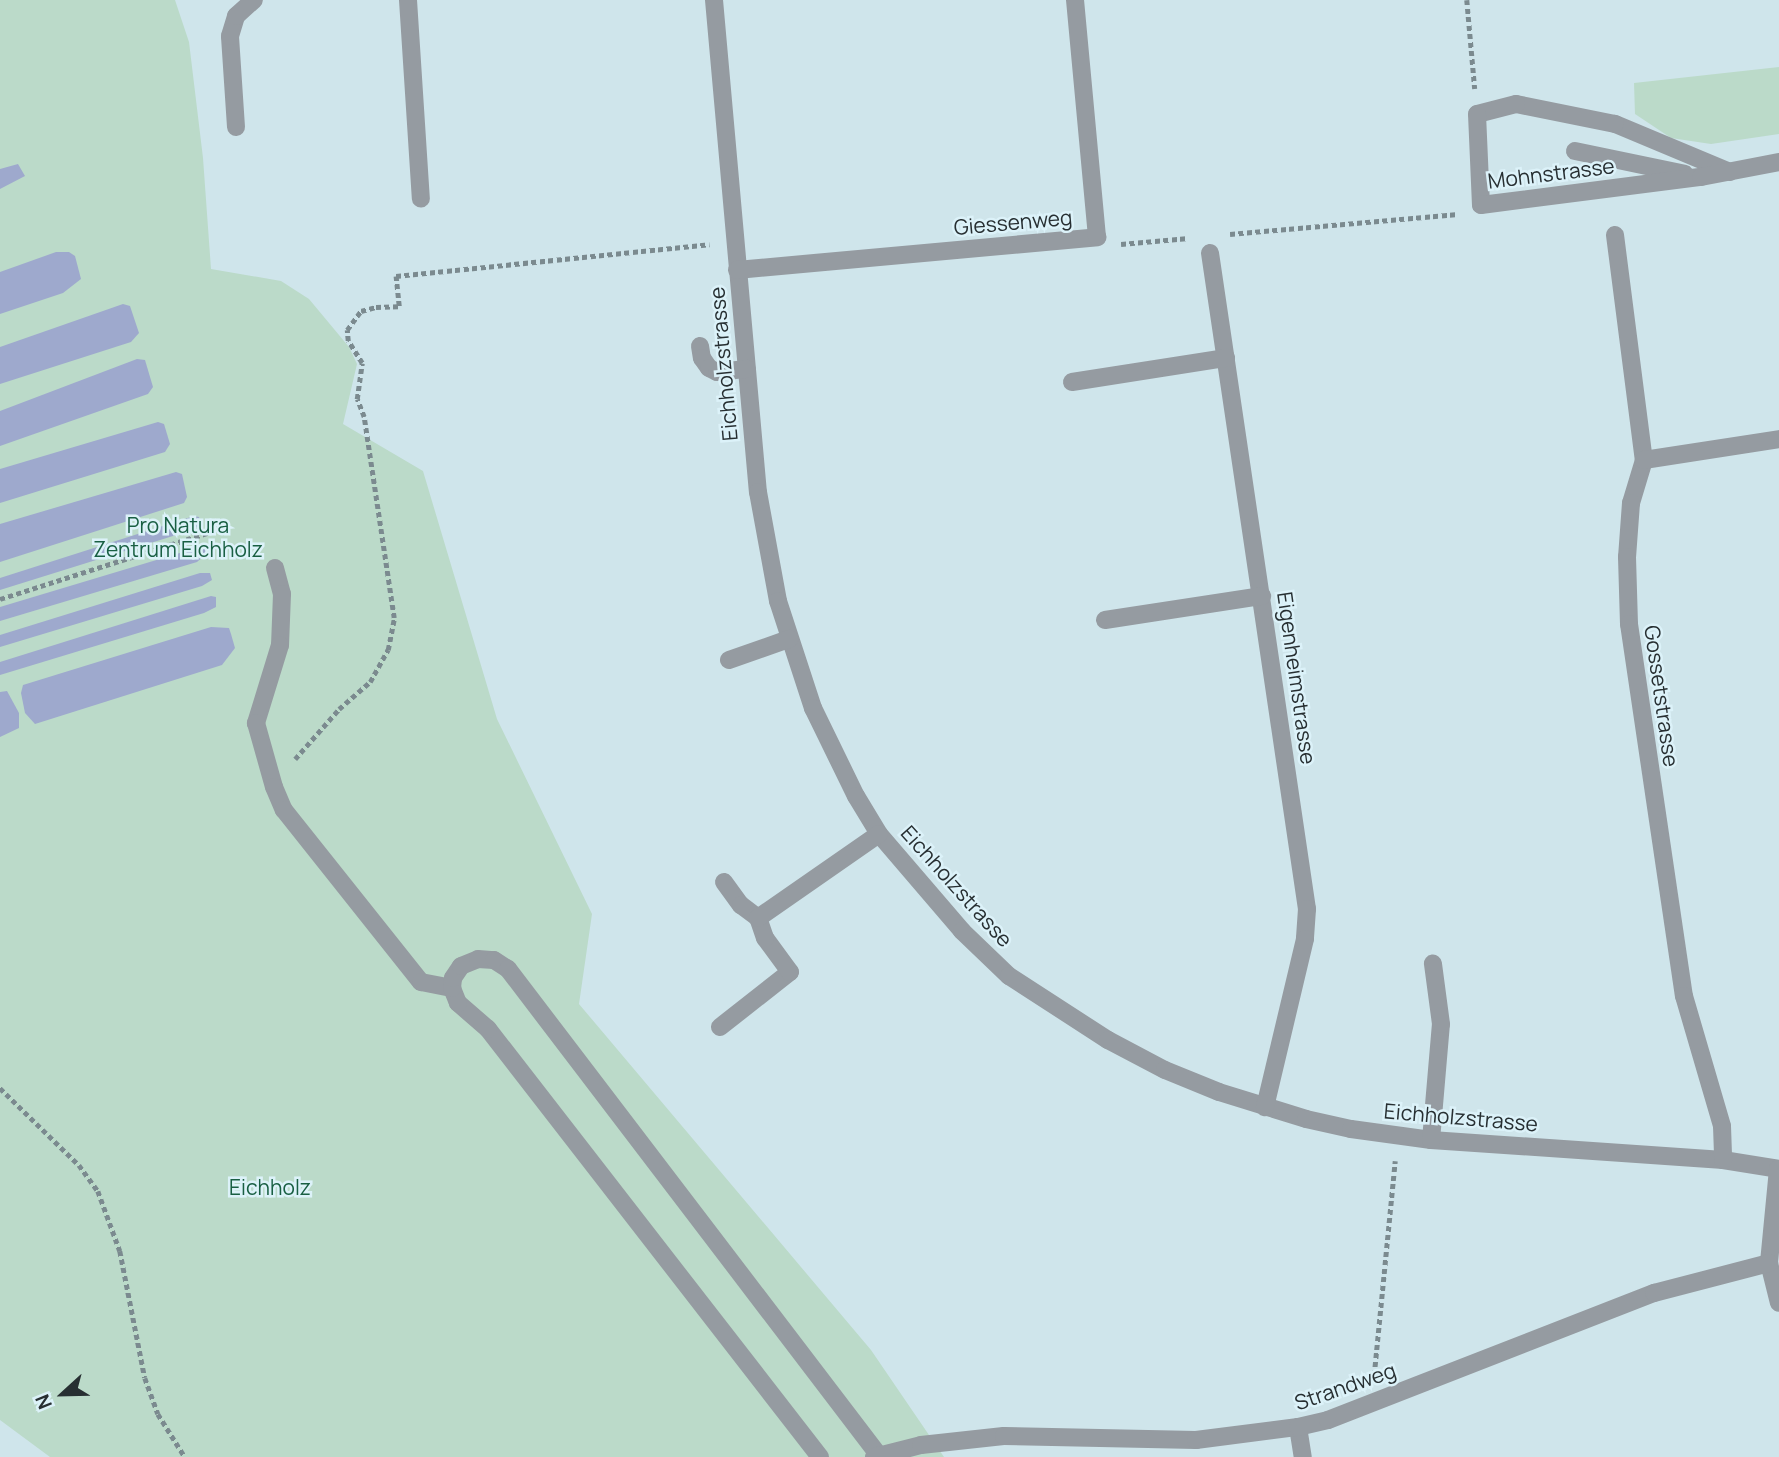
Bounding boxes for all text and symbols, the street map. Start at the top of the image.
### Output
street label: Mohnstrasse [1486,153,1616,193]
street label: Giessenweg [953,204,1073,240]
street label: Eichholzstrasse [704,286,742,442]
park label: Pro Natura Zentrum Eichholz [93,512,263,562]
street label: Eigenheimstrasse [1272,590,1322,766]
street label: Gossetstrasse [1640,624,1684,768]
street label: Eichholzstrasse [896,820,1018,952]
street label: Eichholzstrasse [1383,1098,1539,1136]
park label: Eichholz [229,1174,311,1200]
street label: Strandweg [1291,1357,1399,1415]
north arrow [28,1359,98,1429]
text: N [29,1391,58,1413]

